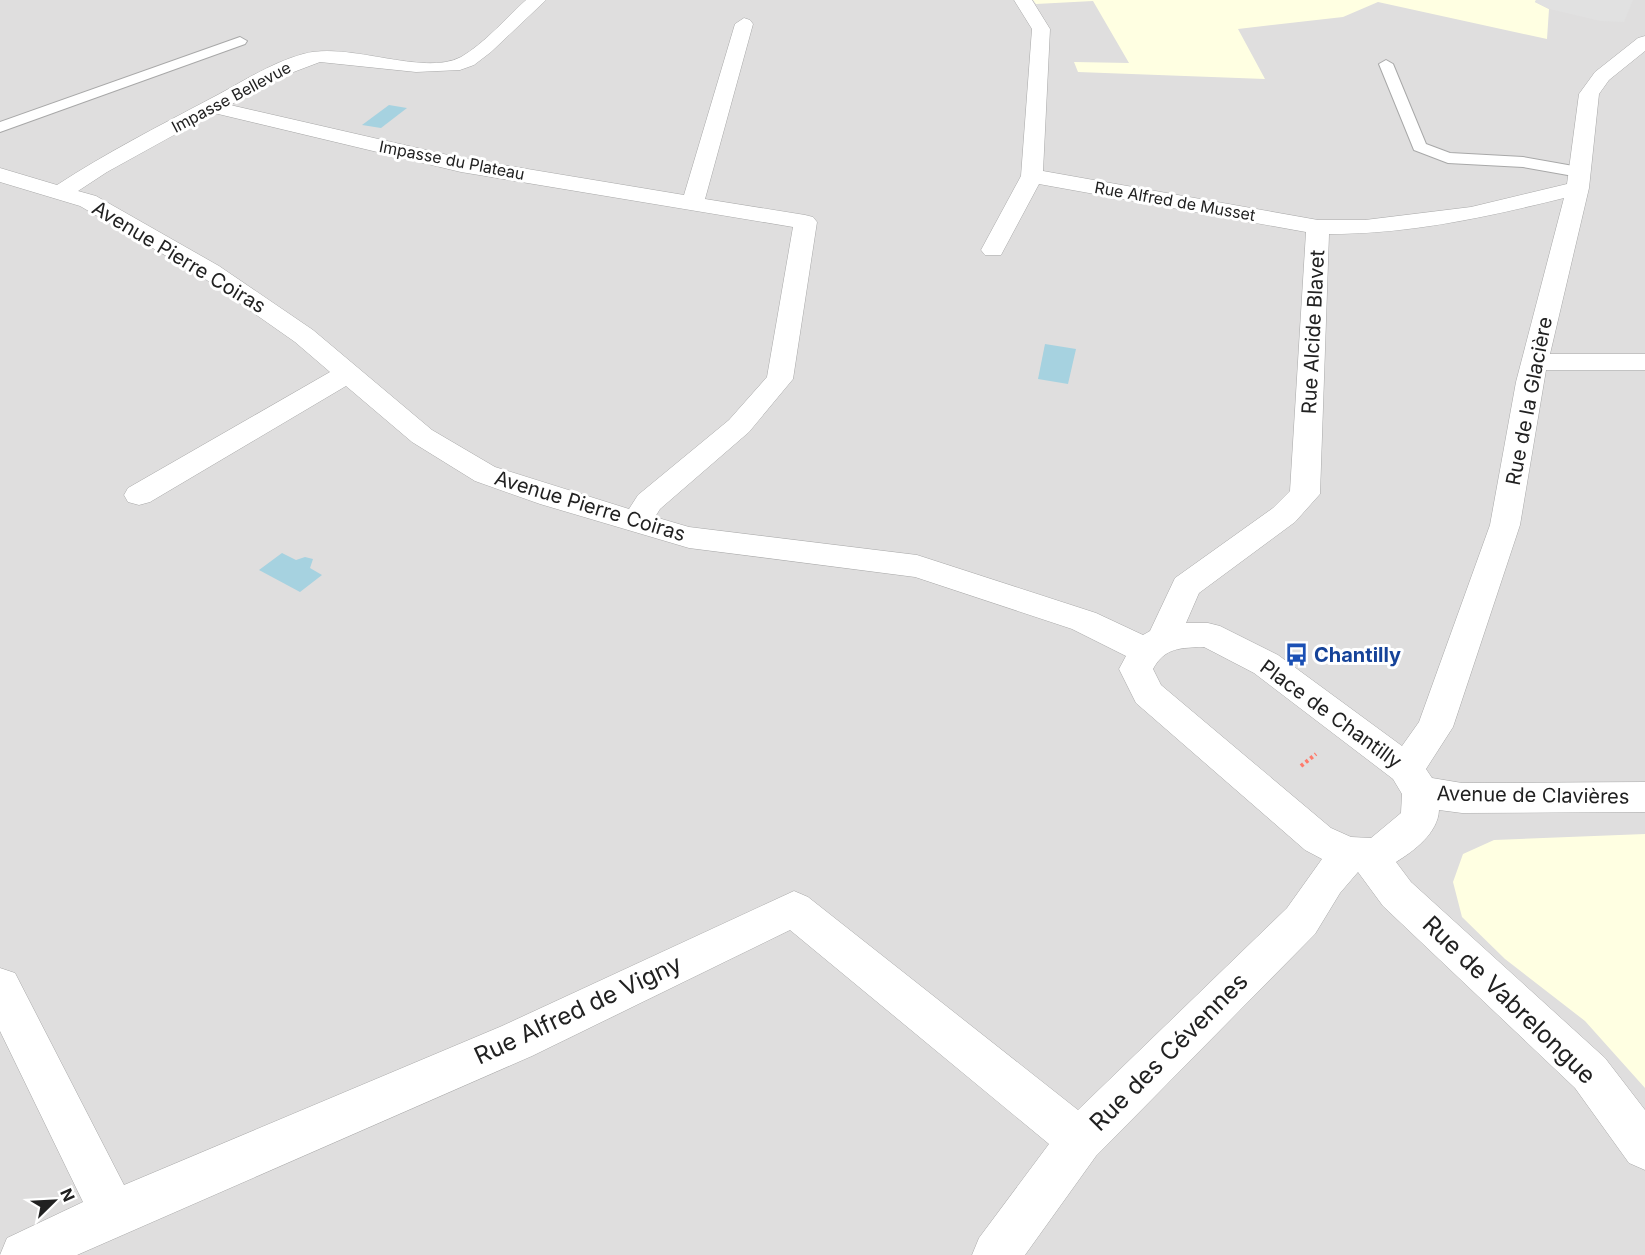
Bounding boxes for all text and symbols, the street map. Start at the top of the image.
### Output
street label: Impasse Bellevue [168,57,294,137]
street label: Impasse du Plateau [378,136,526,184]
street label: Rue Alfred de Musset [1093,177,1257,225]
street label: Avenue Pierre Coiras [88,196,270,318]
street label: Rue Alcide Blavet [1297,249,1329,415]
street label: Rue de la Glacière [1501,315,1557,487]
street label: Avenue Pierre Coiras [492,466,688,546]
bus stop icon: Chantilly [1283,642,1309,668]
place label: Chantilly [1314,643,1401,667]
street label: Place de Chantilly [1256,655,1406,773]
street label: Avenue de Clavières [1436,781,1630,809]
street label: Rue de Vabrelongue [1417,910,1602,1090]
street label: Rue Alfred de Vigny [469,949,686,1070]
street label: Rue des Cévennes [1084,967,1254,1137]
north arrow [24,1171,84,1231]
text: N [56,1185,79,1205]

